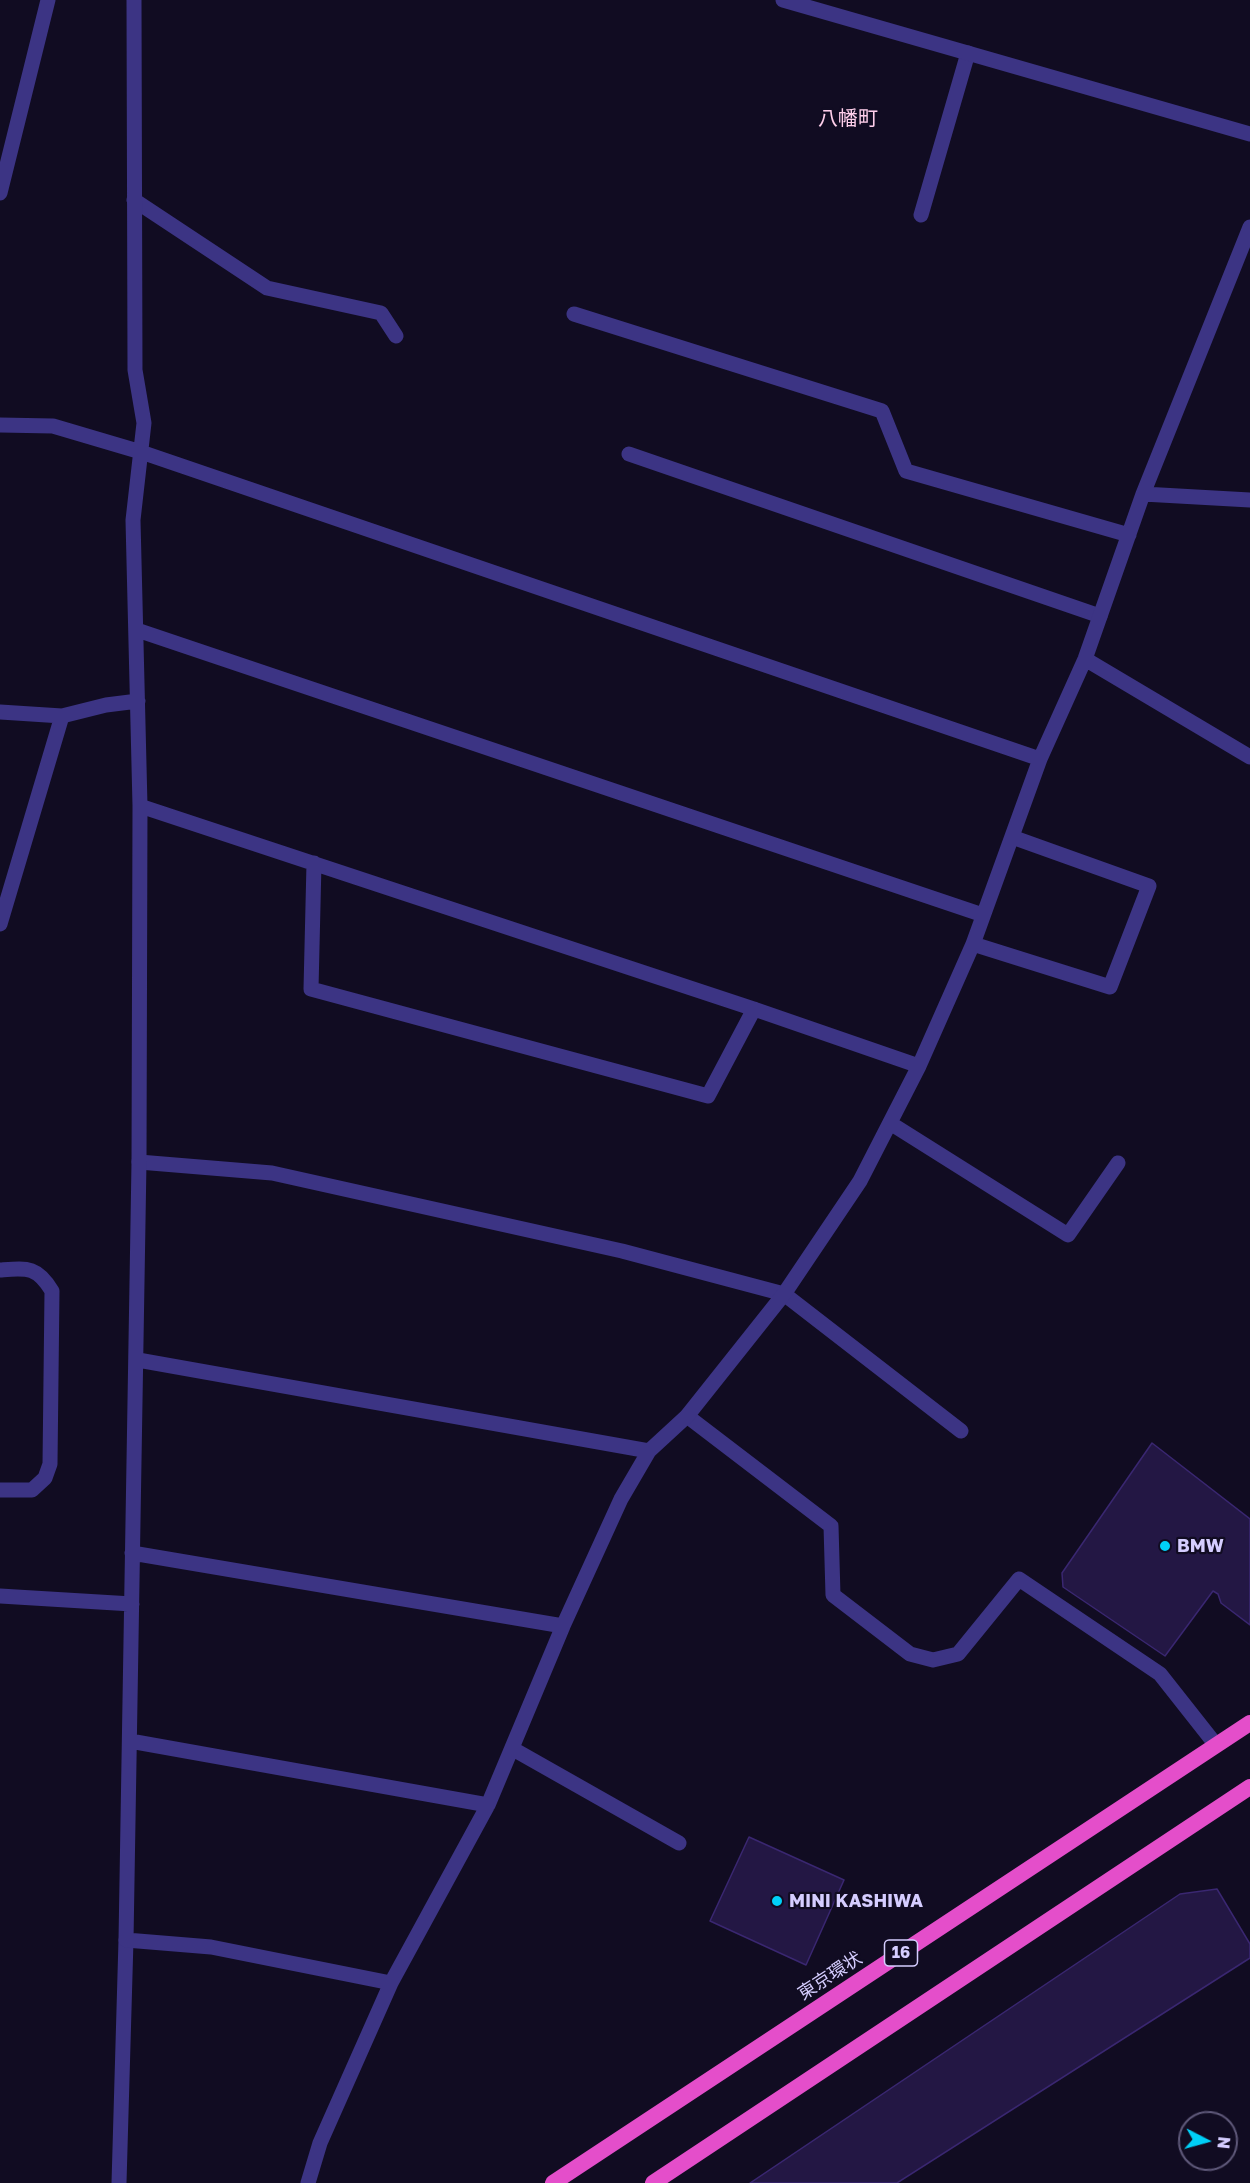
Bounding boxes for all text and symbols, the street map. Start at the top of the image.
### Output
district label: 八幡町 [818,107,878,131]
place label: BMW [1177,1535,1224,1557]
marker: BMW [1158,1539,1172,1553]
place label: MINI KASHIWA [789,1890,923,1912]
marker: MINI KASHIWA [770,1894,784,1908]
road number: 16 [884,1940,918,1966]
street label: 東京環状 [794,1947,866,2005]
north arrow [1178,2111,1238,2171]
text: N [1213,2136,1234,2150]

